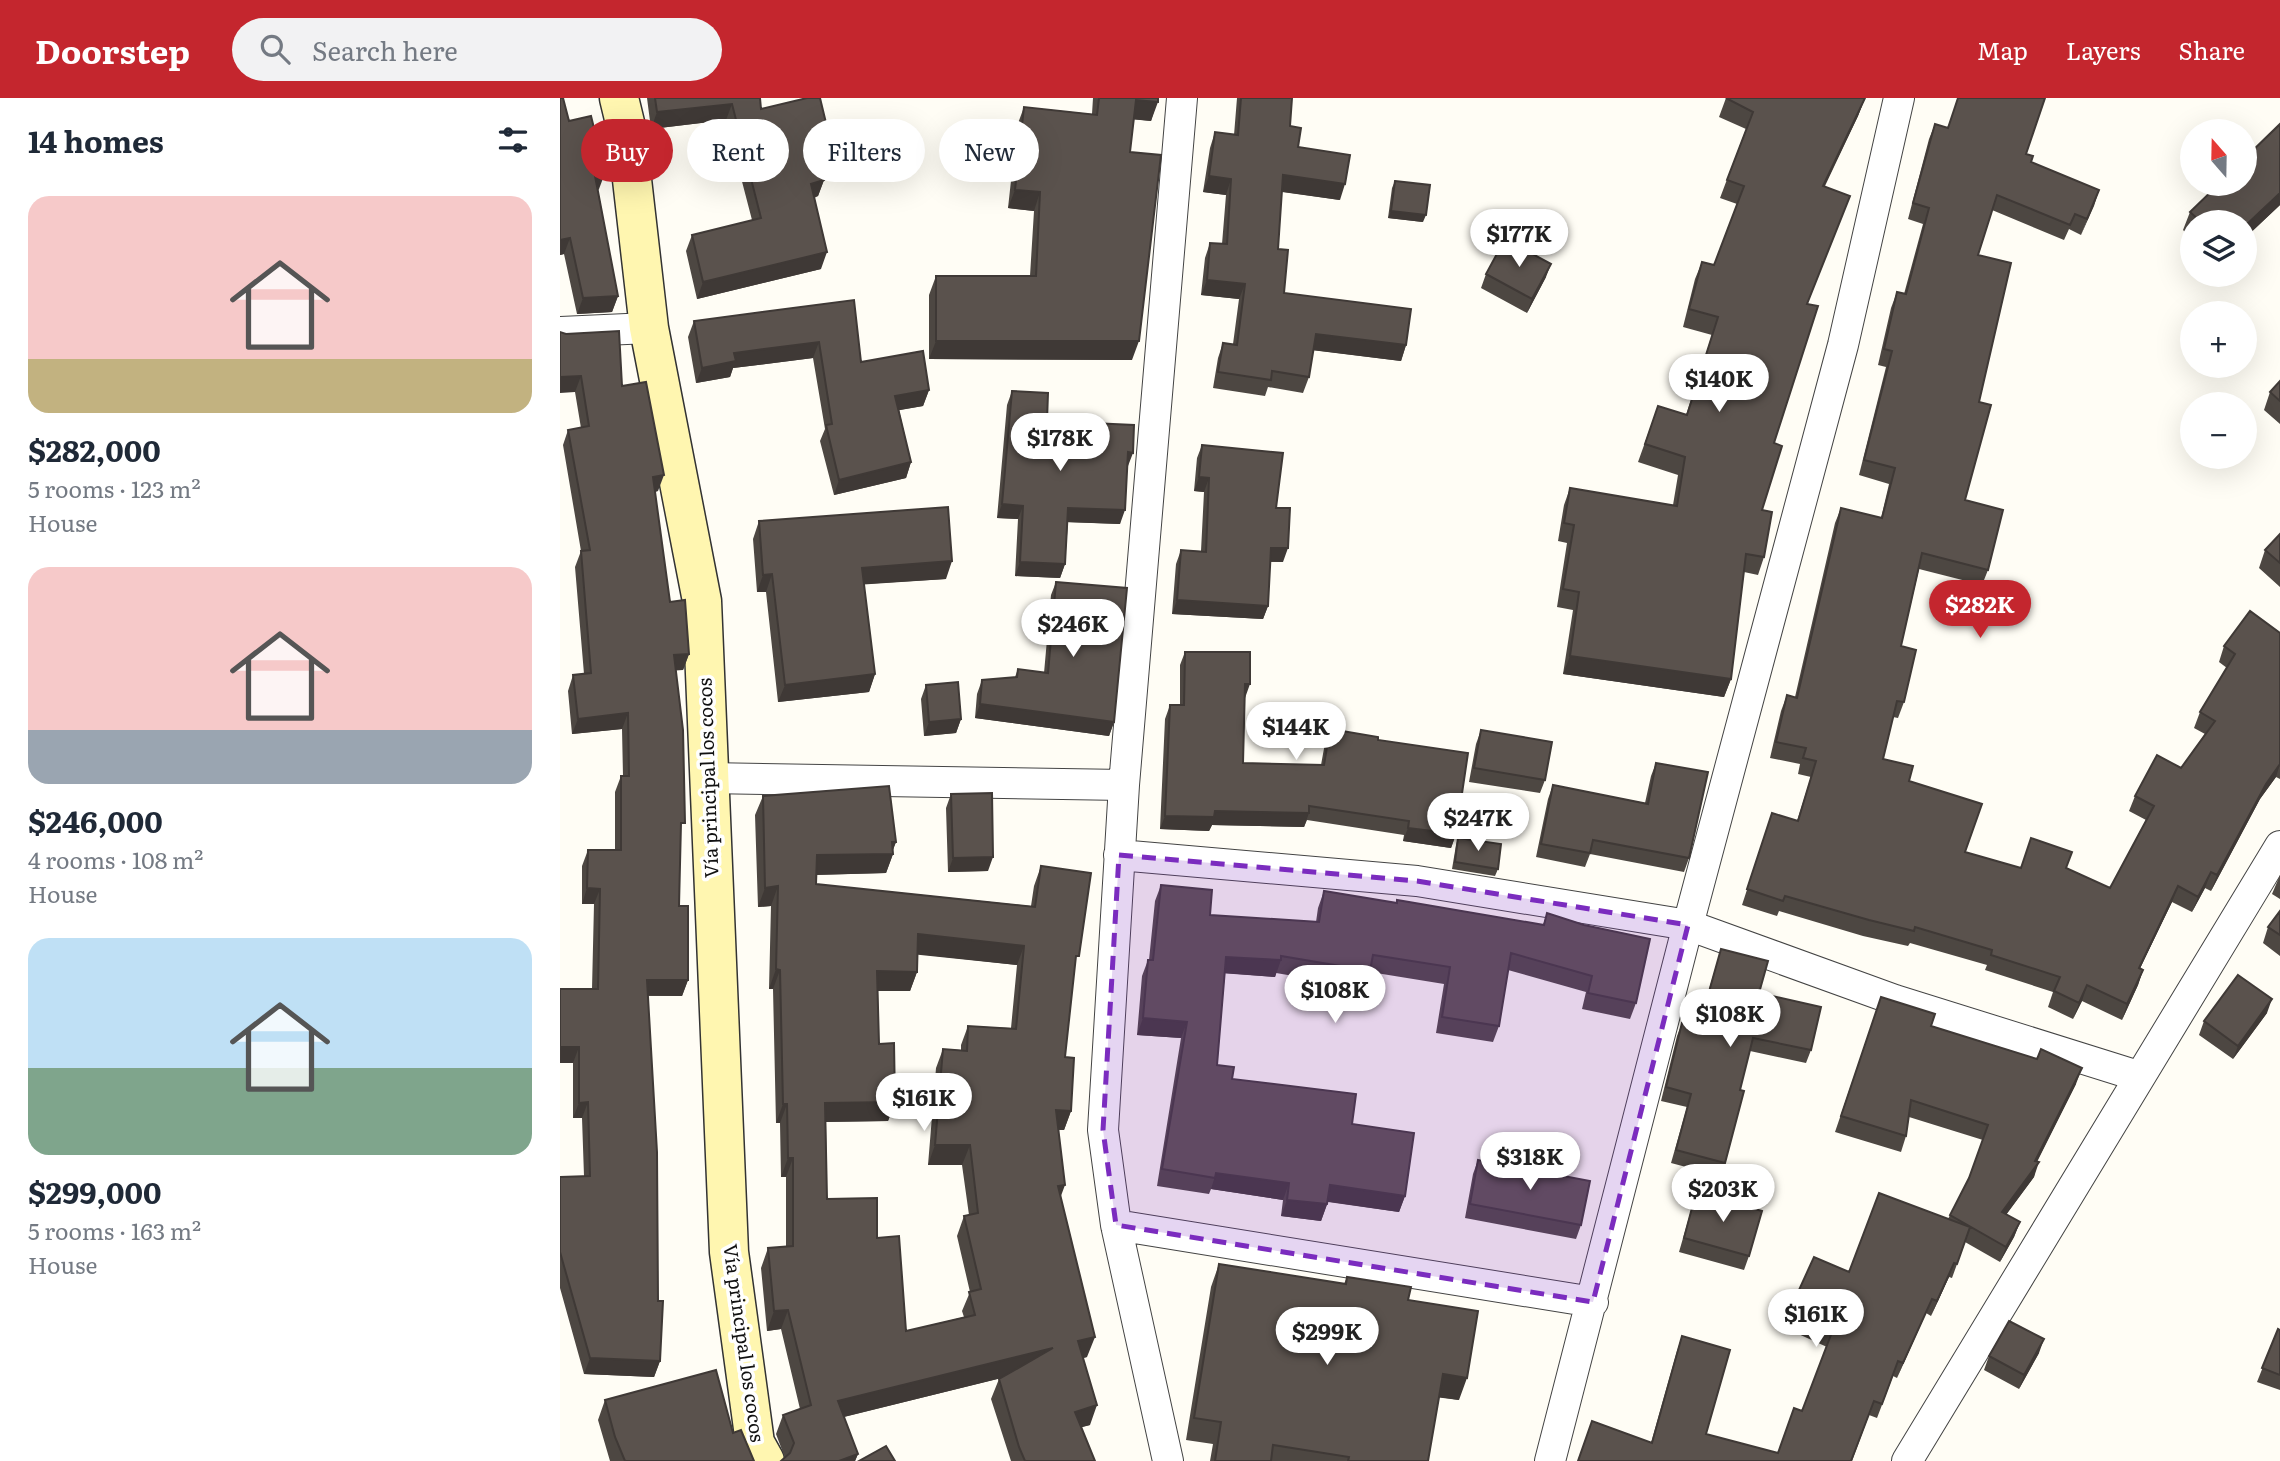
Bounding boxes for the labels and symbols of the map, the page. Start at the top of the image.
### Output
north arrow [2180,119,2258,196]
pin: $177K [1470,209,1568,269]
pin: $140K [1670,354,1768,414]
pin: $178K [1011,414,1109,473]
pin: $282K [1931,580,2029,640]
pin: $246K [1024,600,1122,659]
street label: Vía principal los cocos [690,677,724,879]
pin: $144K [1247,702,1345,762]
pin: $247K [1429,794,1527,853]
pin: $108K [1286,965,1384,1025]
pin: $108K [1681,990,1779,1049]
pin: $161K [875,1074,973,1133]
pin: $318K [1481,1132,1579,1192]
pin: $203K [1674,1164,1772,1224]
street label: Vía principal los cocos [717,1242,773,1444]
pin: $161K [1767,1290,1865,1349]
pin: $299K [1278,1308,1376,1367]

